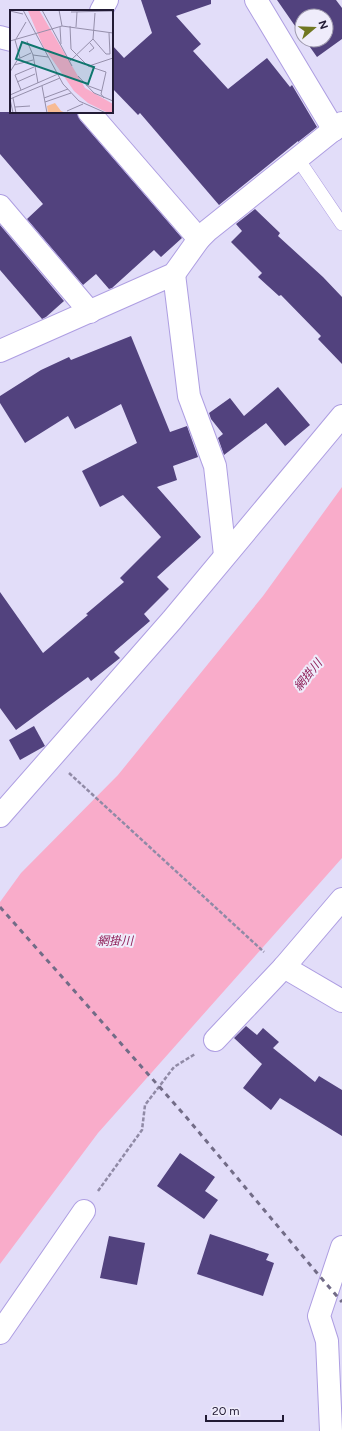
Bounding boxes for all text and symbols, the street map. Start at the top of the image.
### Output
north arrow [294,8,334,48]
inset map [10,10,113,113]
text: N [315,19,331,31]
water label: 網掛川 [291,655,326,693]
water label: 網掛川 [97,934,135,948]
scale bar [206,1397,283,1423]
text: 20 m [212,1404,240,1418]

